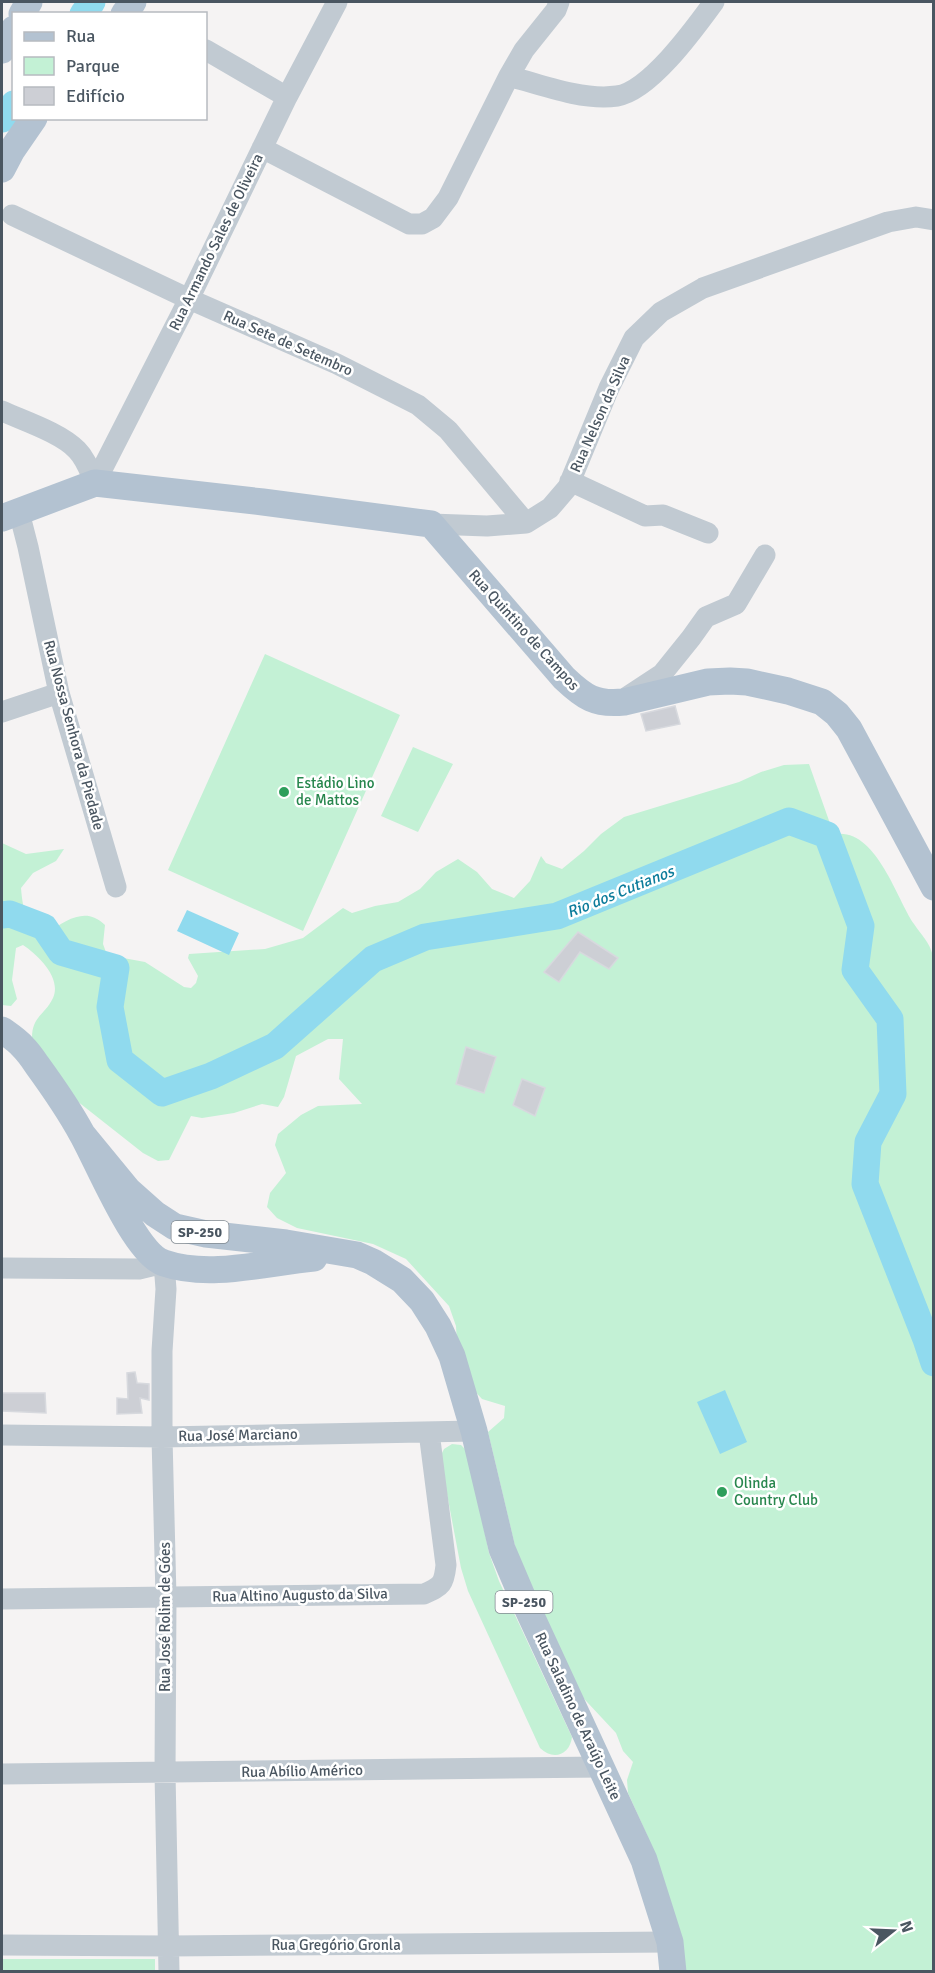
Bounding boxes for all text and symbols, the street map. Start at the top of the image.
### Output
legend [12,12,207,120]
text: Rua [66,25,95,47]
text: Parque [66,55,120,77]
text: Edifício [66,85,125,107]
street label: Rua Armando Sales de Oliveira [165,150,267,334]
street label: Rua Sete de Setembro [221,306,356,380]
street label: Rua Nelson da Silva [566,353,634,475]
street label: Rua Quintino de Campos [465,566,583,694]
street label: Rua Nossa Senhora da Piedade [40,638,108,832]
place label: Estádio Lino de Mattos [296,774,375,809]
marker: Estádio Lino de Mattos [277,785,291,799]
water label: Rio dos Cutianos [564,861,679,922]
road number: SP-250 [172,1221,228,1243]
street label: Rua José Marciano [178,1425,298,1445]
place label: Olinda Country Club [734,1474,818,1509]
marker: Olinda Country Club [715,1485,729,1499]
street label: Rua José Rolim de Góes [156,1541,174,1692]
street label: Rua Altino Augusto da Silva [212,1584,388,1606]
road number: SP-250 [496,1591,552,1613]
street label: Rua Saladino de Araújo Leite [531,1629,625,1803]
street label: Rua Abílio Américo [241,1761,363,1781]
north arrow [863,1901,923,1961]
text: N [895,1918,918,1935]
street label: Rua Gregório Gronla [271,1936,401,1954]

